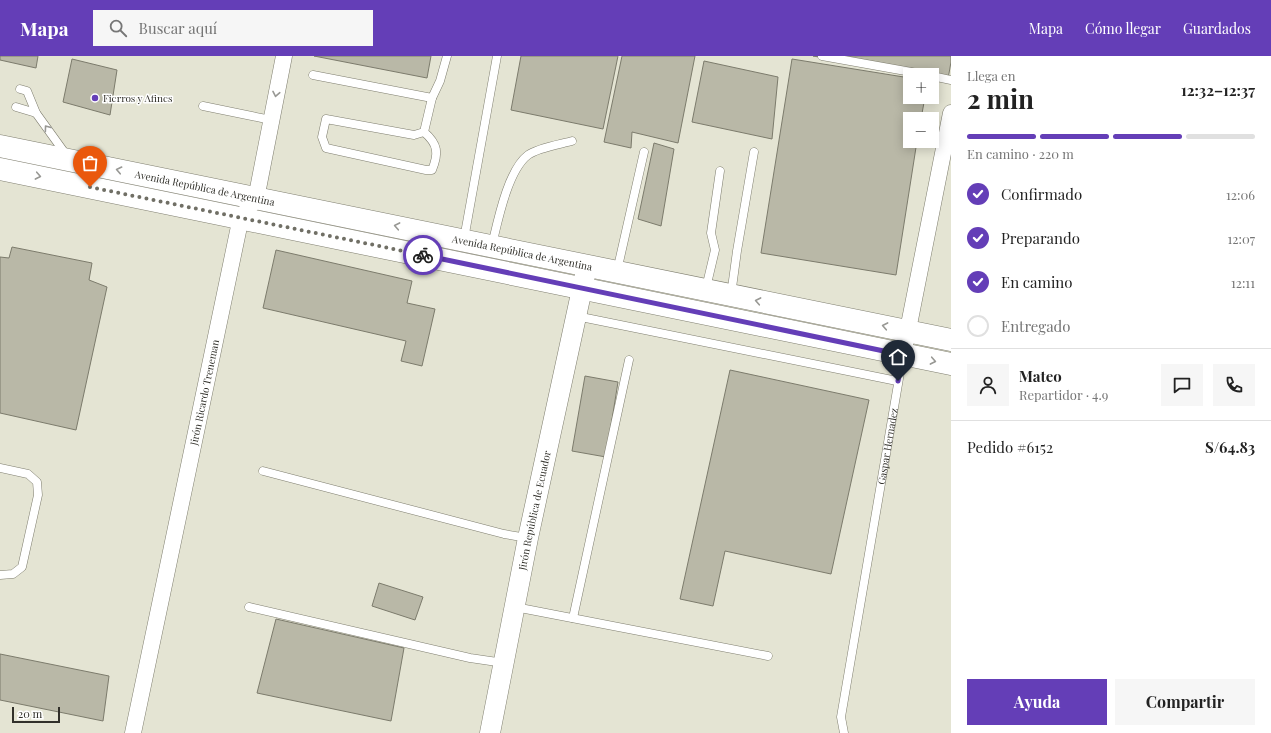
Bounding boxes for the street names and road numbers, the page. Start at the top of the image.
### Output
street label: Avenida República de Argentina [133,166,276,209]
street label: Avenida República de Argentina [450,231,593,274]
street label: Jirón Ricardo Treneman [186,338,222,448]
street label: Gaspar Hernadez [874,407,901,486]
street label: Jirón República de Ecuador [515,449,554,572]

